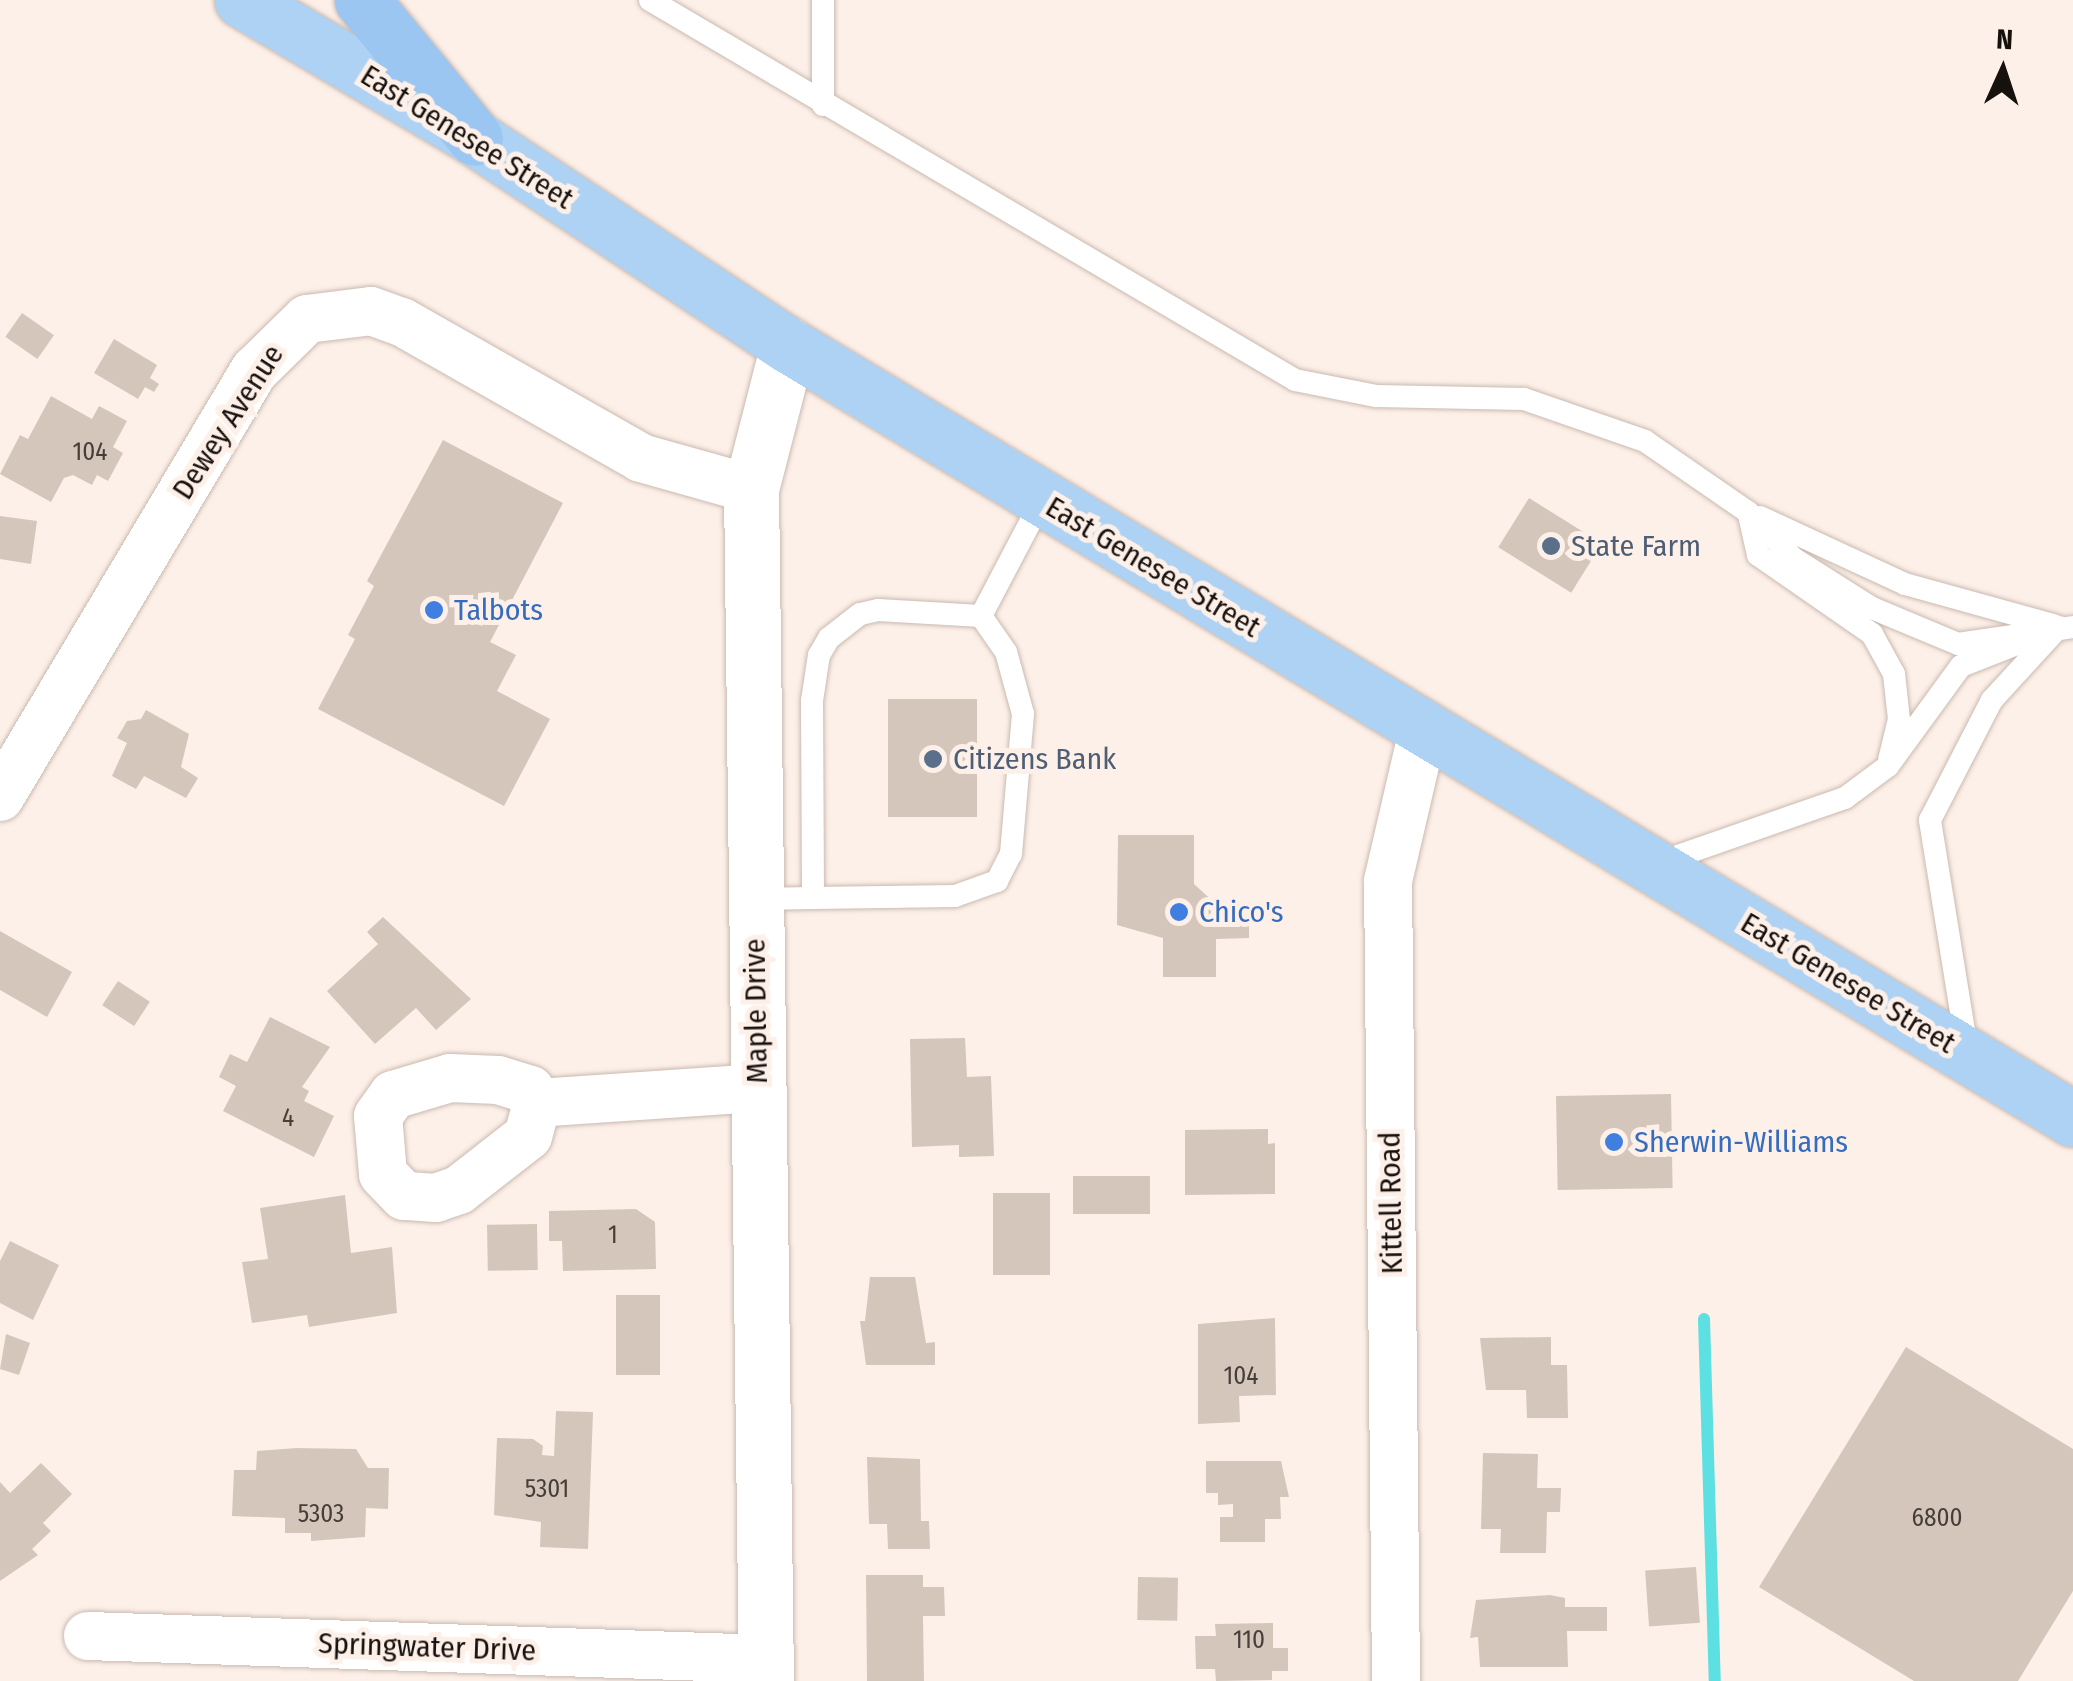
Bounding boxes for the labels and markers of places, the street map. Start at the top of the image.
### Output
place label: State Farm [1571,528,1701,564]
marker: State Farm [1540,535,1562,557]
place label: Talbots [454,592,543,628]
marker: Talbots [423,599,445,621]
place label: Citizens Bank [953,741,1116,777]
marker: Citizens Bank [922,748,944,770]
place label: Chico's [1199,894,1284,930]
marker: Chico's [1168,901,1190,923]
place label: Sherwin-Williams [1634,1124,1848,1160]
marker: Sherwin-Williams [1603,1131,1625,1153]

